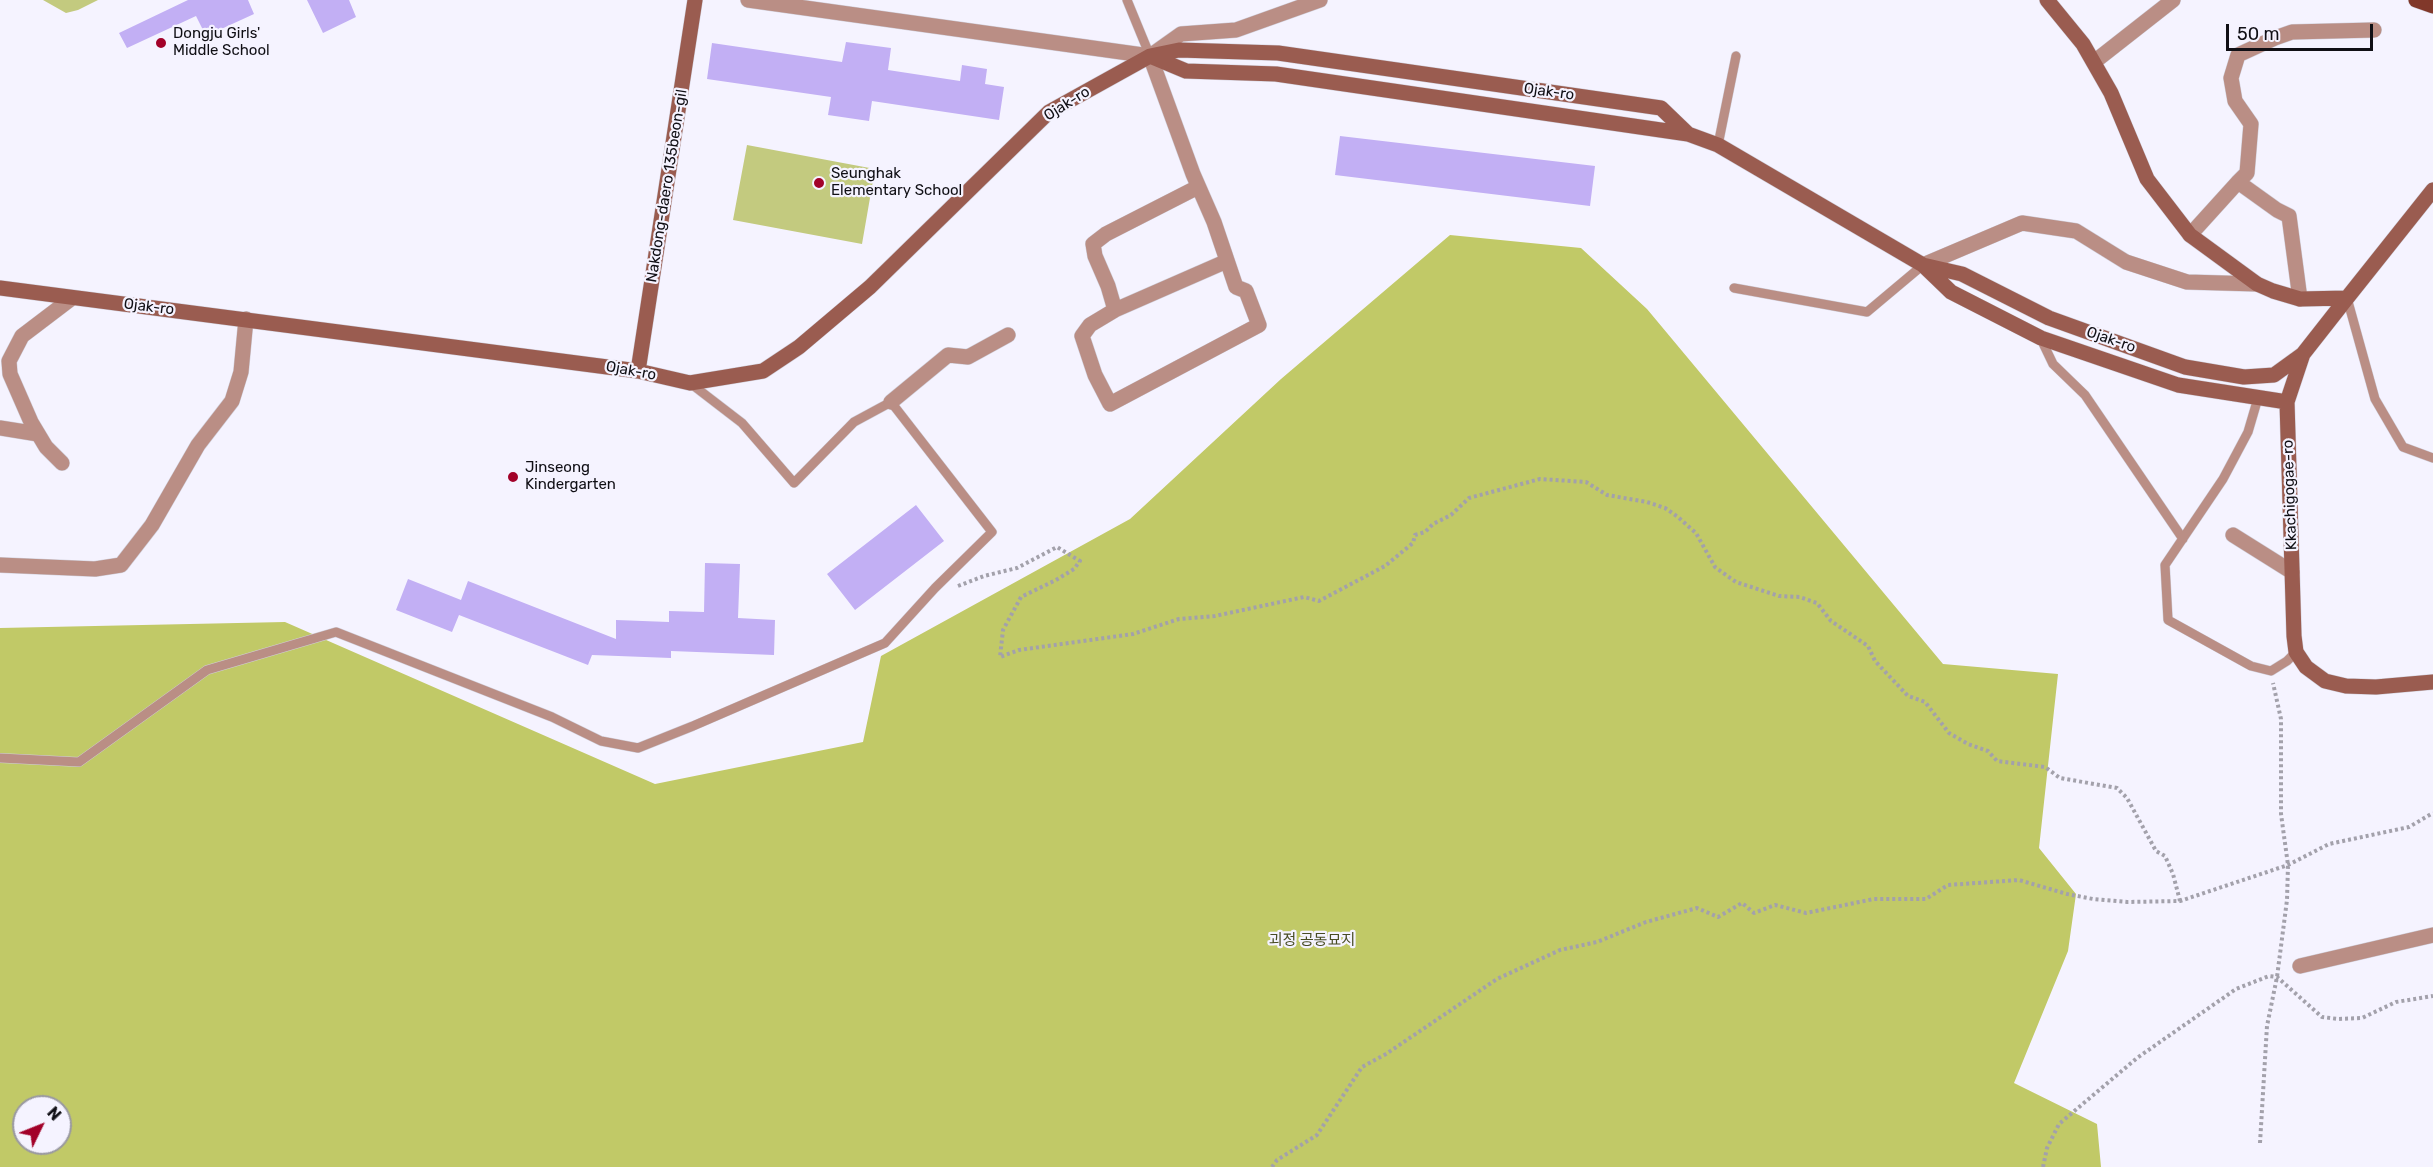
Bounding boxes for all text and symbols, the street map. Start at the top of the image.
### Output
scale bar [2229,12,2376,50]
text: 50 m [2237,23,2280,45]
place label: Dongju Girls' Middle School [173,25,270,60]
marker: Dongju Girls' Middle School [154,36,168,50]
street label: Ojak-ro [1523,80,1575,104]
street label: Ojak-ro [1041,83,1093,125]
street label: Nakdong-daero 135beon-gil [643,88,691,284]
place label: Seunghak Elementary School [831,165,962,200]
marker: Seunghak Elementary School [812,176,826,190]
street label: Ojak-ro [123,295,175,319]
street label: Ojak-ro [2084,323,2138,357]
street label: Ojak-ro [604,358,658,384]
street label: Kkachigogae-ro [2279,439,2301,551]
place label: Jinseong Kindergarten [525,459,616,494]
marker: Jinseong Kindergarten [506,470,520,484]
park label: 괴정 공동묘지 [1269,932,1355,950]
north arrow [12,1095,72,1155]
text: N [43,1103,65,1124]

